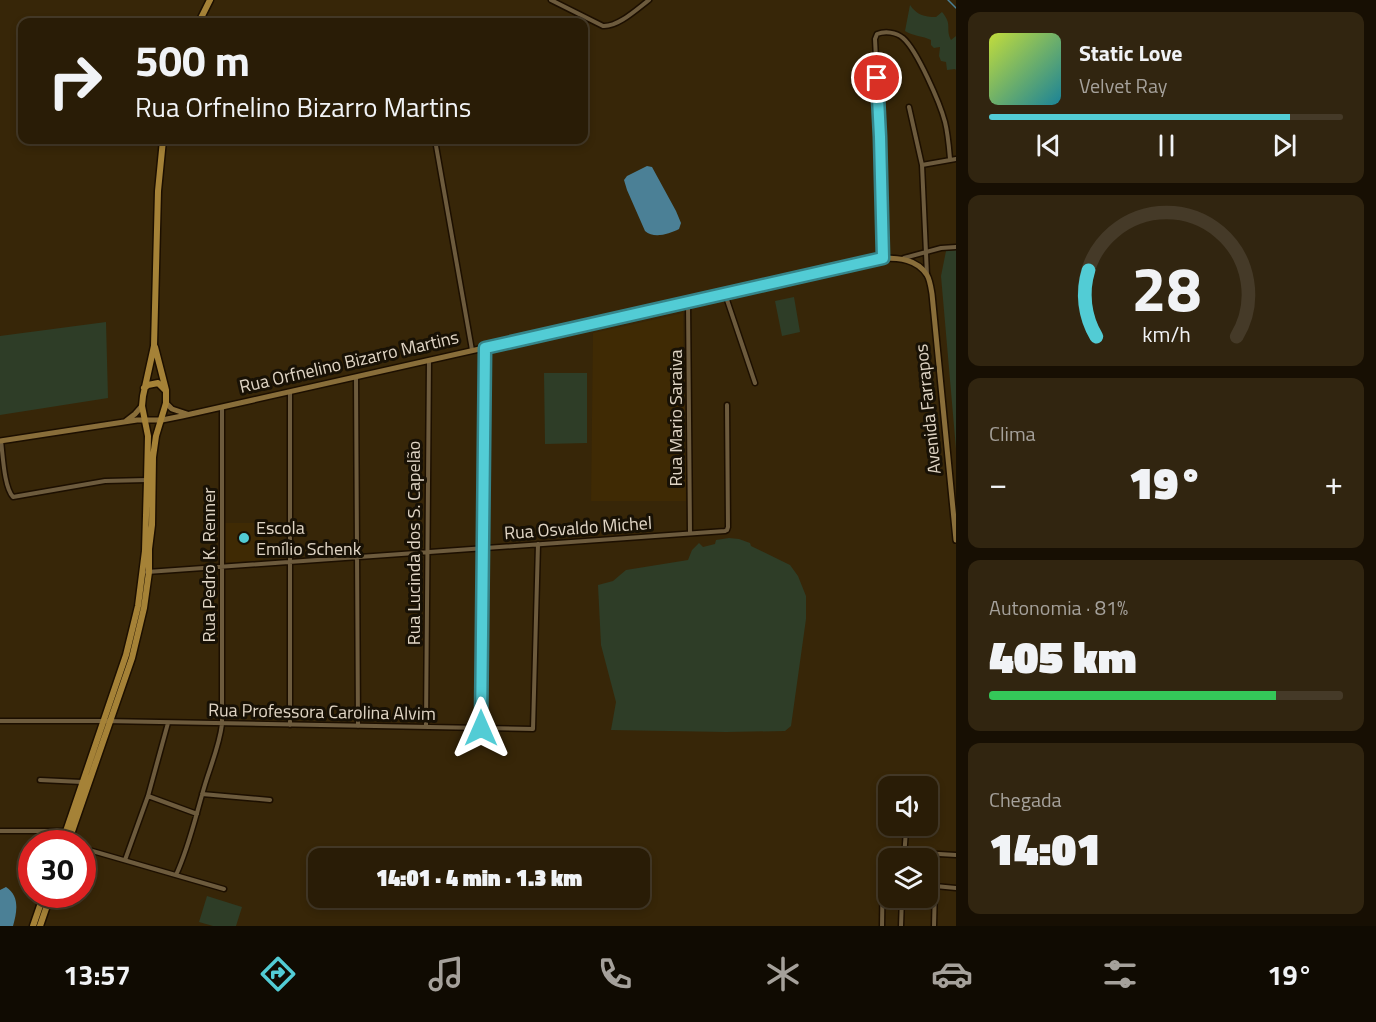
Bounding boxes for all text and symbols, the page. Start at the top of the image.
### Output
text: 500 m [135,28,250,92]
text: Static Love [1079,36,1182,70]
icon: right [36,42,114,120]
pin [851,52,902,103]
icon: arrive [860,61,893,94]
text: Velvet Ray [1079,70,1168,101]
text: Rua Orfnelino Bizarro Martins [135,86,471,127]
icon: previous [1032,129,1065,162]
icon: pause [1150,129,1183,162]
icon: next [1268,129,1301,162]
text: 28 [1131,240,1201,335]
text: km/h [1142,319,1190,351]
street label: Rua Orfnelino Bizarro Martins [237,323,461,400]
street label: Avenida Farrapos [907,343,948,476]
street label: Rua Mario Saraiva [662,350,689,486]
text: Clima [989,418,1036,449]
street label: Rua Lucinda dos S. Capelão [400,441,427,645]
text: 19° [1129,448,1203,516]
text: − [989,458,1007,508]
text: + [1325,458,1343,508]
street label: Rua Pedro K. Renner [195,487,222,643]
street label: Rua Osvaldo Michel [503,509,653,546]
place label: Escola Emílio Schenk [256,514,362,562]
marker: Escola Emílio Schenk [237,531,251,545]
text: Autonomia · 81% [989,592,1128,623]
text: 405 km [989,622,1137,690]
street label: Rua Professora Carolina Alvim [208,696,436,727]
position arrow [449,696,513,760]
map controls [878,776,938,908]
button: sound [878,776,938,836]
text: Chegada [989,784,1062,815]
text: 14:01 [989,814,1101,882]
speed limit sign: 30 [18,830,96,908]
button: layers [878,848,938,908]
text: 14:01 · 4 min · 1.3 km [376,861,582,895]
icon: directions [257,953,299,995]
icon: music [425,953,467,995]
icon: phone [594,953,636,995]
icon: climate [762,953,804,995]
icon: car [931,953,973,995]
icon: filters [1099,953,1141,995]
text: 13:57 [63,954,131,995]
text: 19° [1267,954,1313,995]

